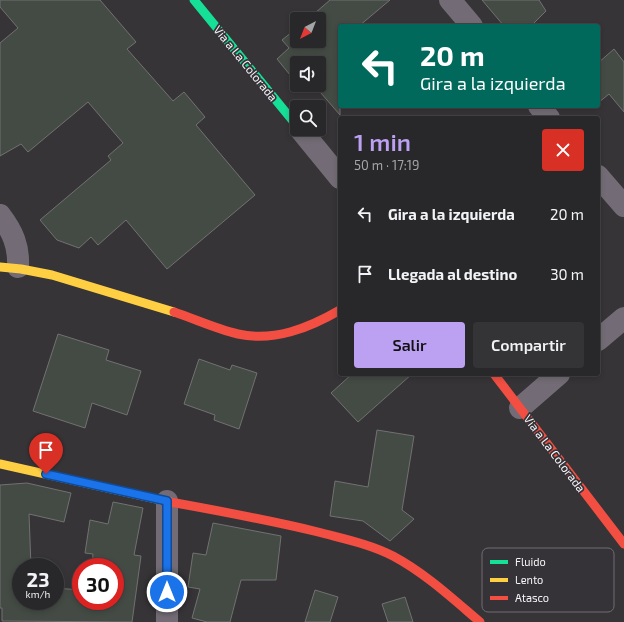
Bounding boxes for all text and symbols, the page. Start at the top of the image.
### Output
north arrow [290,12,326,48]
map controls [290,12,326,136]
street label: Via a La Colorada [211,22,281,104]
text: 20 m [420,38,485,72]
icon: left [354,40,406,92]
button: sound [290,56,326,92]
text: Gira a la izquierda [420,72,566,94]
button: search [290,100,326,136]
text: 1 min [354,127,411,156]
button: close [542,129,584,171]
text: 50 m · 17:19 [354,157,419,173]
icon: left [354,203,376,225]
text: Gira a la izquierda [388,205,515,223]
text: 20 m [550,205,584,223]
icon: arrive [354,263,376,285]
text: Llegada al destino [388,265,517,283]
text: 30 m [550,265,584,283]
button: Salir [354,322,465,368]
button: Compartir [473,322,584,368]
street label: Via a La Colorada [521,412,589,494]
pin [29,433,63,474]
icon: arrive [35,439,57,461]
legend [482,548,614,612]
text: Fluido [515,555,546,568]
speed limit sign: 30 [72,558,124,610]
text: 23 [27,567,49,591]
position arrow [146,571,188,613]
text: Lento [515,573,543,586]
text: km/h [26,588,50,600]
text: Atasco [515,591,549,604]

